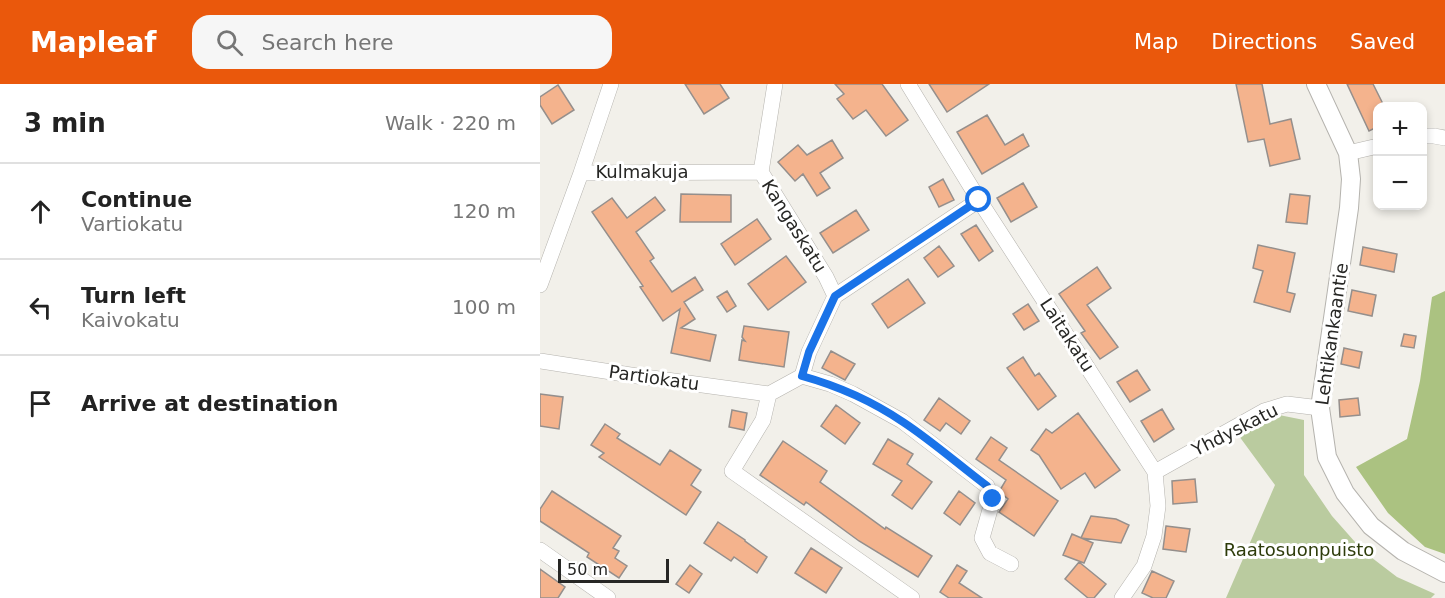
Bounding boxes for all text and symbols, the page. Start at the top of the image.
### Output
search box [192,15,612,69]
text: Mapleaf [30,26,156,59]
icon: search [213,26,246,59]
text: Search here [261,30,394,55]
text: Map [1134,30,1178,54]
text: Directions [1211,30,1317,54]
text: Saved [1350,30,1415,54]
map controls [1373,102,1427,210]
button: + [1373,102,1427,156]
text: 3 min [24,108,106,138]
text: Walk · 220 m [385,111,516,135]
button: − [1373,156,1427,210]
street label: Kulmakuja [595,161,689,182]
street label: Kangaskatu [758,175,831,276]
route start [965,186,991,212]
text: Continue [81,187,192,212]
icon: ahead [24,195,57,228]
text: 120 m [452,199,516,223]
text: Vartiokatu [81,212,183,236]
street label: Lehtikankaantie [1311,261,1352,406]
text: Turn left [81,283,186,308]
icon: left [24,291,57,324]
street label: Laitakatu [1036,294,1099,376]
text: 100 m [452,295,516,319]
text: Kaivokatu [81,308,180,332]
street label: Partiokatu [607,361,701,394]
icon: arrive [24,387,57,420]
text: Arrive at destination [81,391,338,416]
street label: Yhdyskatu [1187,399,1281,461]
route end [979,485,1005,511]
park label: Raatosuonpuisto [1224,539,1374,560]
scale bar [558,556,669,584]
text: 50 m [567,560,608,579]

